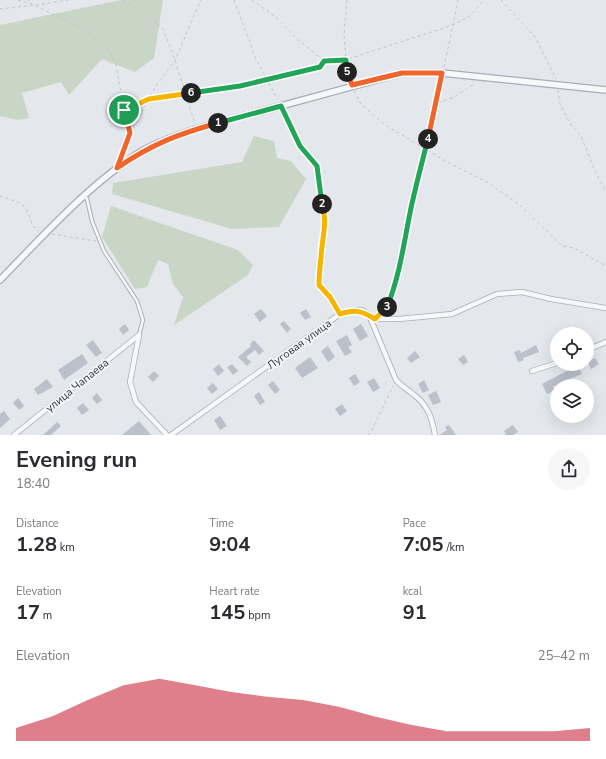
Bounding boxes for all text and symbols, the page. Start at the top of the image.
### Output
pin: 5 [337,62,357,82]
text: 5 [344,64,350,79]
pin: 6 [181,83,201,103]
text: 6 [188,85,194,100]
pin [107,93,141,127]
icon: arrive [113,99,135,121]
pin: 1 [208,113,228,133]
text: 1 [215,115,221,130]
pin: 4 [418,129,438,149]
text: 4 [425,131,431,146]
pin: 2 [312,194,332,214]
text: 2 [319,196,325,211]
pin: 3 [377,297,397,317]
text: 3 [384,299,390,314]
street label: Луговая улица [264,316,335,373]
map controls [550,327,594,423]
button: locate [550,327,594,371]
street label: улица Чапаева [43,355,112,415]
button: layers [550,379,594,423]
text: Evening run [16,445,137,475]
button: share [548,448,590,490]
text: 18:40 [16,475,50,493]
text: Distance [16,516,59,531]
text: Time [209,516,234,531]
text: Pace [403,516,426,531]
text: 1.28 [16,531,57,558]
text: 9:04 [209,531,250,558]
text: 7:05 [403,531,444,558]
text: km [57,540,75,555]
text: /km [444,540,464,555]
text: Elevation [16,584,62,599]
text: Heart rate [209,584,260,599]
text: kcal [403,584,422,599]
text: 17 [16,599,40,626]
text: 145 [209,599,245,626]
text: 91 [403,599,427,626]
text: m [40,608,52,623]
text: bpm [245,608,270,623]
text: Elevation [16,647,70,665]
text: 25–42 m [538,647,590,665]

